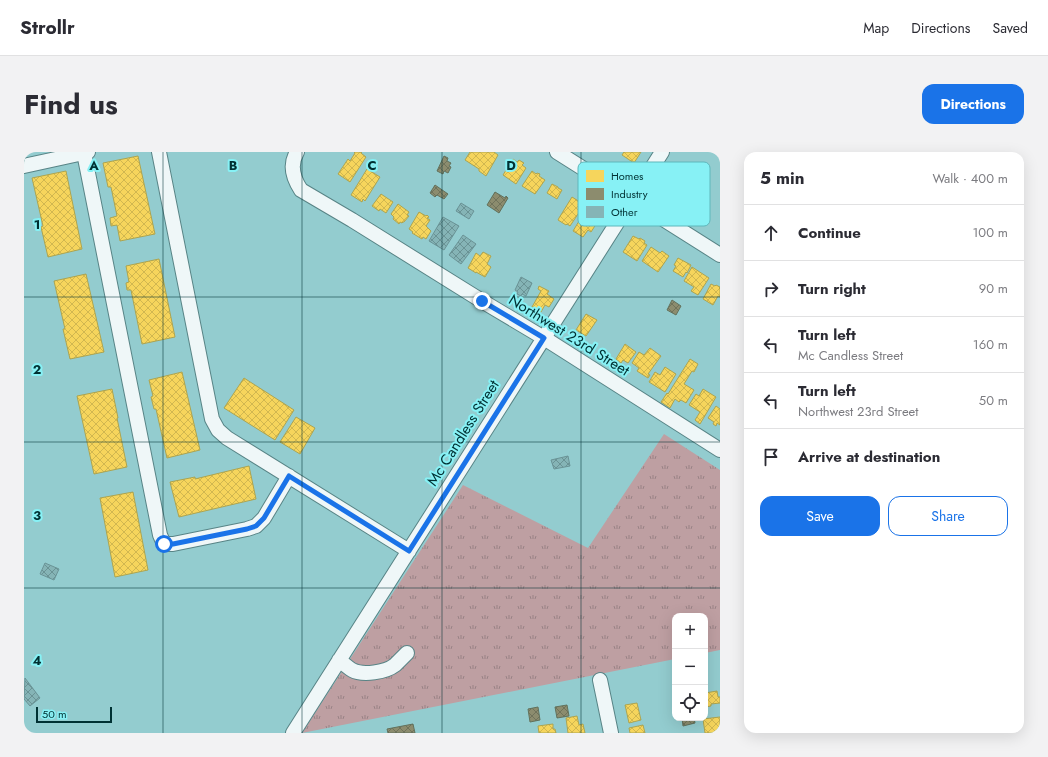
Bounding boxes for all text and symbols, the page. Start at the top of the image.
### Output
text: Strollr [20,14,75,41]
text: Map [863,18,889,38]
text: Directions [911,18,971,38]
text: Saved [993,18,1028,38]
text: Find us [24,84,118,125]
button: Directions [922,84,1024,124]
text: A [88,156,99,175]
text: B [229,156,238,175]
text: C [367,156,377,175]
text: D [506,156,516,175]
legend [578,162,710,226]
text: 5 min [760,166,804,190]
text: Homes [611,168,644,184]
text: Walk · 400 m [933,169,1008,188]
text: Industry [611,186,648,202]
text: Other [611,204,638,220]
text: 1 [34,215,40,234]
icon: ahead [760,222,782,244]
text: Continue [798,222,861,244]
text: 100 m [973,223,1008,242]
icon: right [760,278,782,300]
text: Turn right [798,278,866,300]
text: 90 m [979,279,1008,298]
street label: Northwest 23rd Street [504,289,634,381]
route end [473,292,491,310]
text: Turn left [798,324,856,346]
icon: left [760,334,782,356]
text: 160 m [973,335,1008,354]
text: Mc Candless Street [798,346,903,365]
text: 2 [33,360,41,379]
street label: Mc Candless Street [422,375,505,490]
text: Turn left [798,380,856,402]
icon: left [760,390,782,412]
text: 50 m [979,391,1008,410]
text: Northwest 23rd Street [798,402,918,421]
icon: arrive [760,446,782,468]
text: Arrive at destination [798,446,940,468]
button: Save [760,496,880,536]
button: Share [888,496,1008,536]
text: 3 [33,506,41,525]
route start [155,535,173,553]
map controls [672,613,708,721]
button: + [672,613,708,649]
button: − [672,649,708,685]
text: 4 [32,651,42,670]
button: locate [672,685,708,721]
scale bar [36,705,112,724]
text: 50 m [42,706,67,722]

